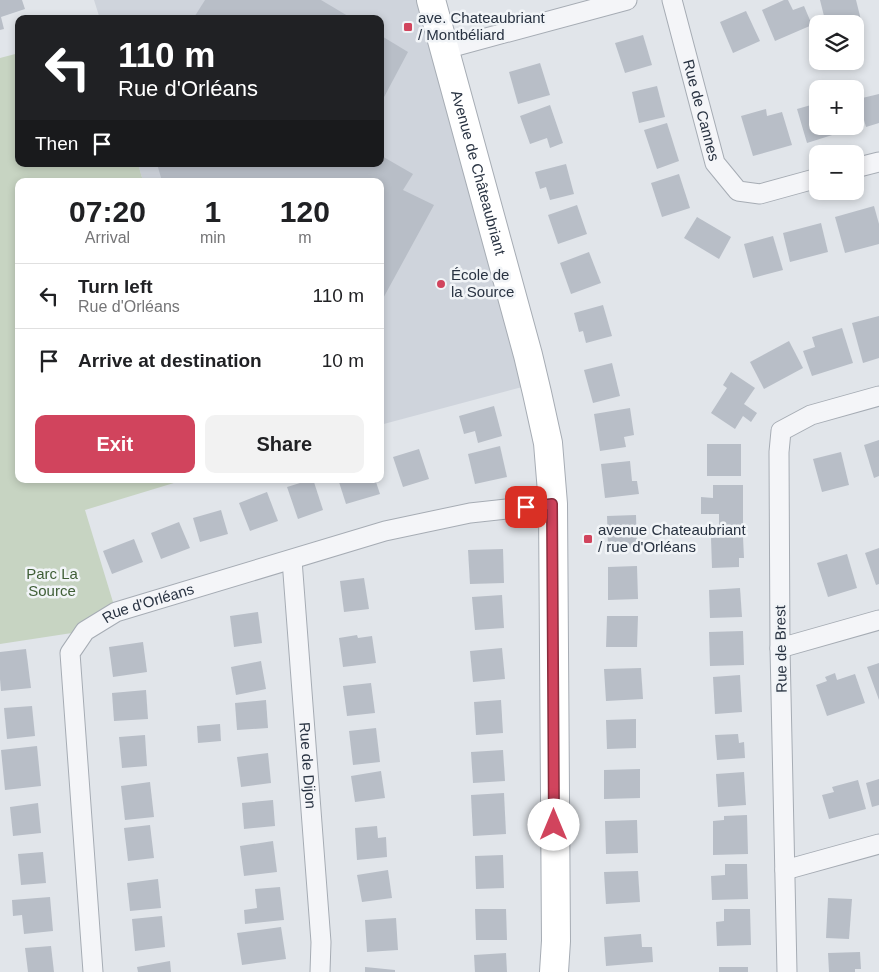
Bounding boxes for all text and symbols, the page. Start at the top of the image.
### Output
place label: ave. Chateaubriant / Montbéliard [418,9,546,43]
map controls [809,15,864,200]
button: layers [809,15,864,70]
marker: ave. Chateaubriant / Montbéliard [402,21,414,33]
icon: left [35,35,100,100]
text: 110 m [118,35,215,74]
street label: Rue de Cannes [680,58,723,163]
text: Rue d'Orléans [118,76,258,101]
button: + [809,80,864,135]
street label: Avenue de Châteaubriant [448,88,509,258]
icon: arrive [88,130,116,158]
text: Then [35,133,78,154]
button: − [809,145,864,200]
text: 07:20 [69,195,146,228]
text: 1 [204,195,221,228]
text: 120 [280,195,330,228]
text: Arrival [85,229,130,246]
text: min [200,229,226,246]
text: m [298,229,311,246]
place label: École de la Source [451,266,514,300]
text: Turn left [78,276,153,297]
marker: École de la Source [435,278,447,290]
icon: left [35,282,63,310]
text: 110 m [313,285,364,306]
text: Rue d'Orléans [78,298,180,315]
icon: arrive [35,347,63,375]
text: Arrive at destination [78,350,262,371]
text: 10 m [322,350,364,371]
button: Exit [35,415,195,473]
button: Share [205,415,364,473]
pin [505,486,547,528]
icon: arrive [512,493,540,521]
place label: avenue Chateaubriant / rue d'Orléans [598,521,746,555]
marker: avenue Chateaubriant / rue d'Orléans [582,533,594,545]
park label: Parc La Source [26,565,79,599]
street label: Rue d'Orléans [99,580,196,626]
street label: Rue de Brest [771,604,790,693]
street label: Rue de Dijon [296,721,320,809]
position arrow [527,798,579,850]

